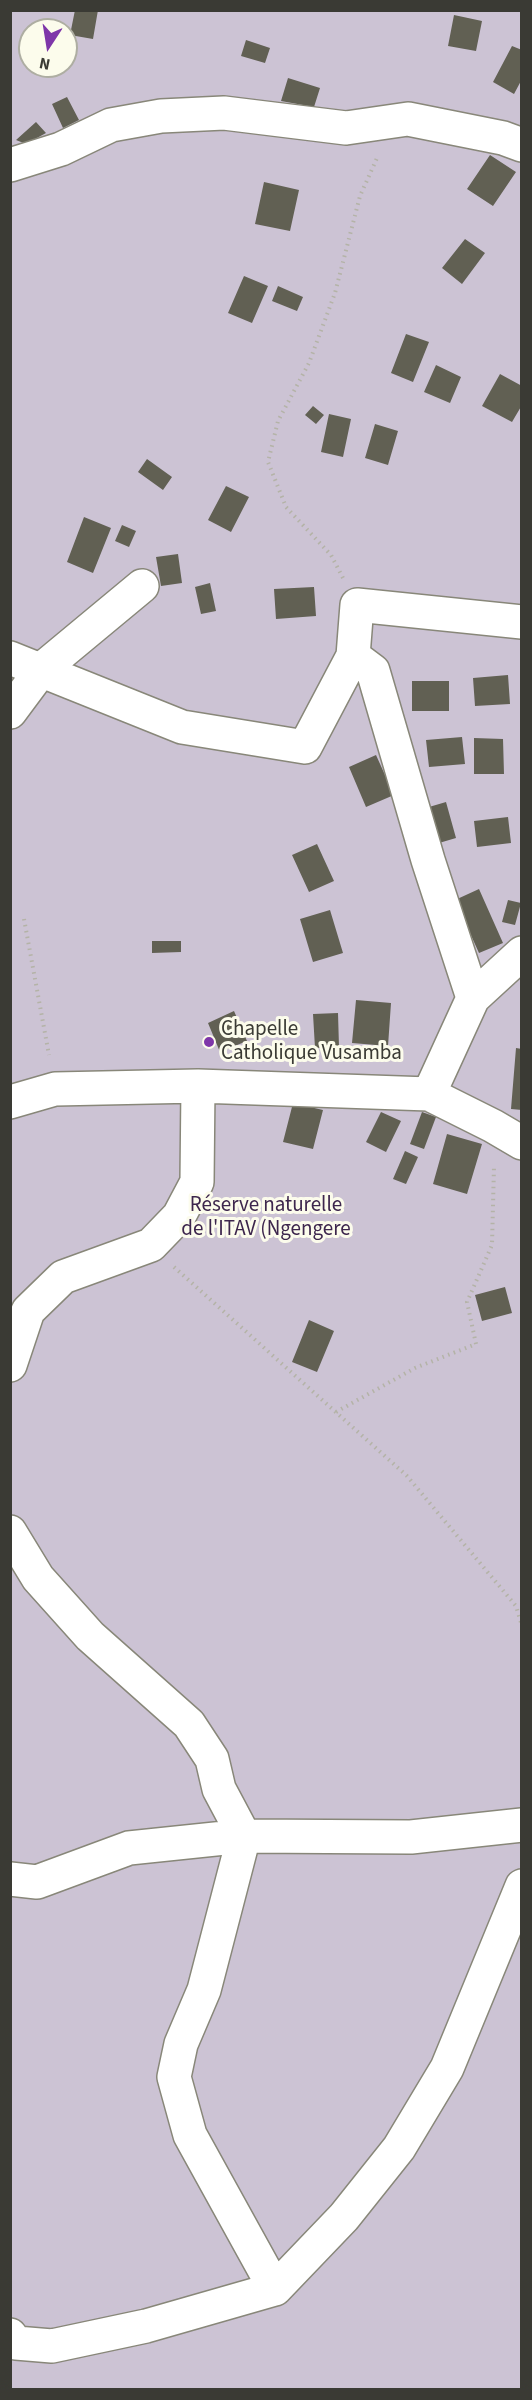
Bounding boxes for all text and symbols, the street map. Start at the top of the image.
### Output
north arrow [18,18,78,78]
text: N [37,52,52,76]
place label: Chapelle Catholique Vusamba [221,1017,402,1067]
marker: Chapelle Catholique Vusamba [202,1035,216,1049]
park label: Réserve naturelle de l'ITAV (Ngengere [181,1193,351,1243]

